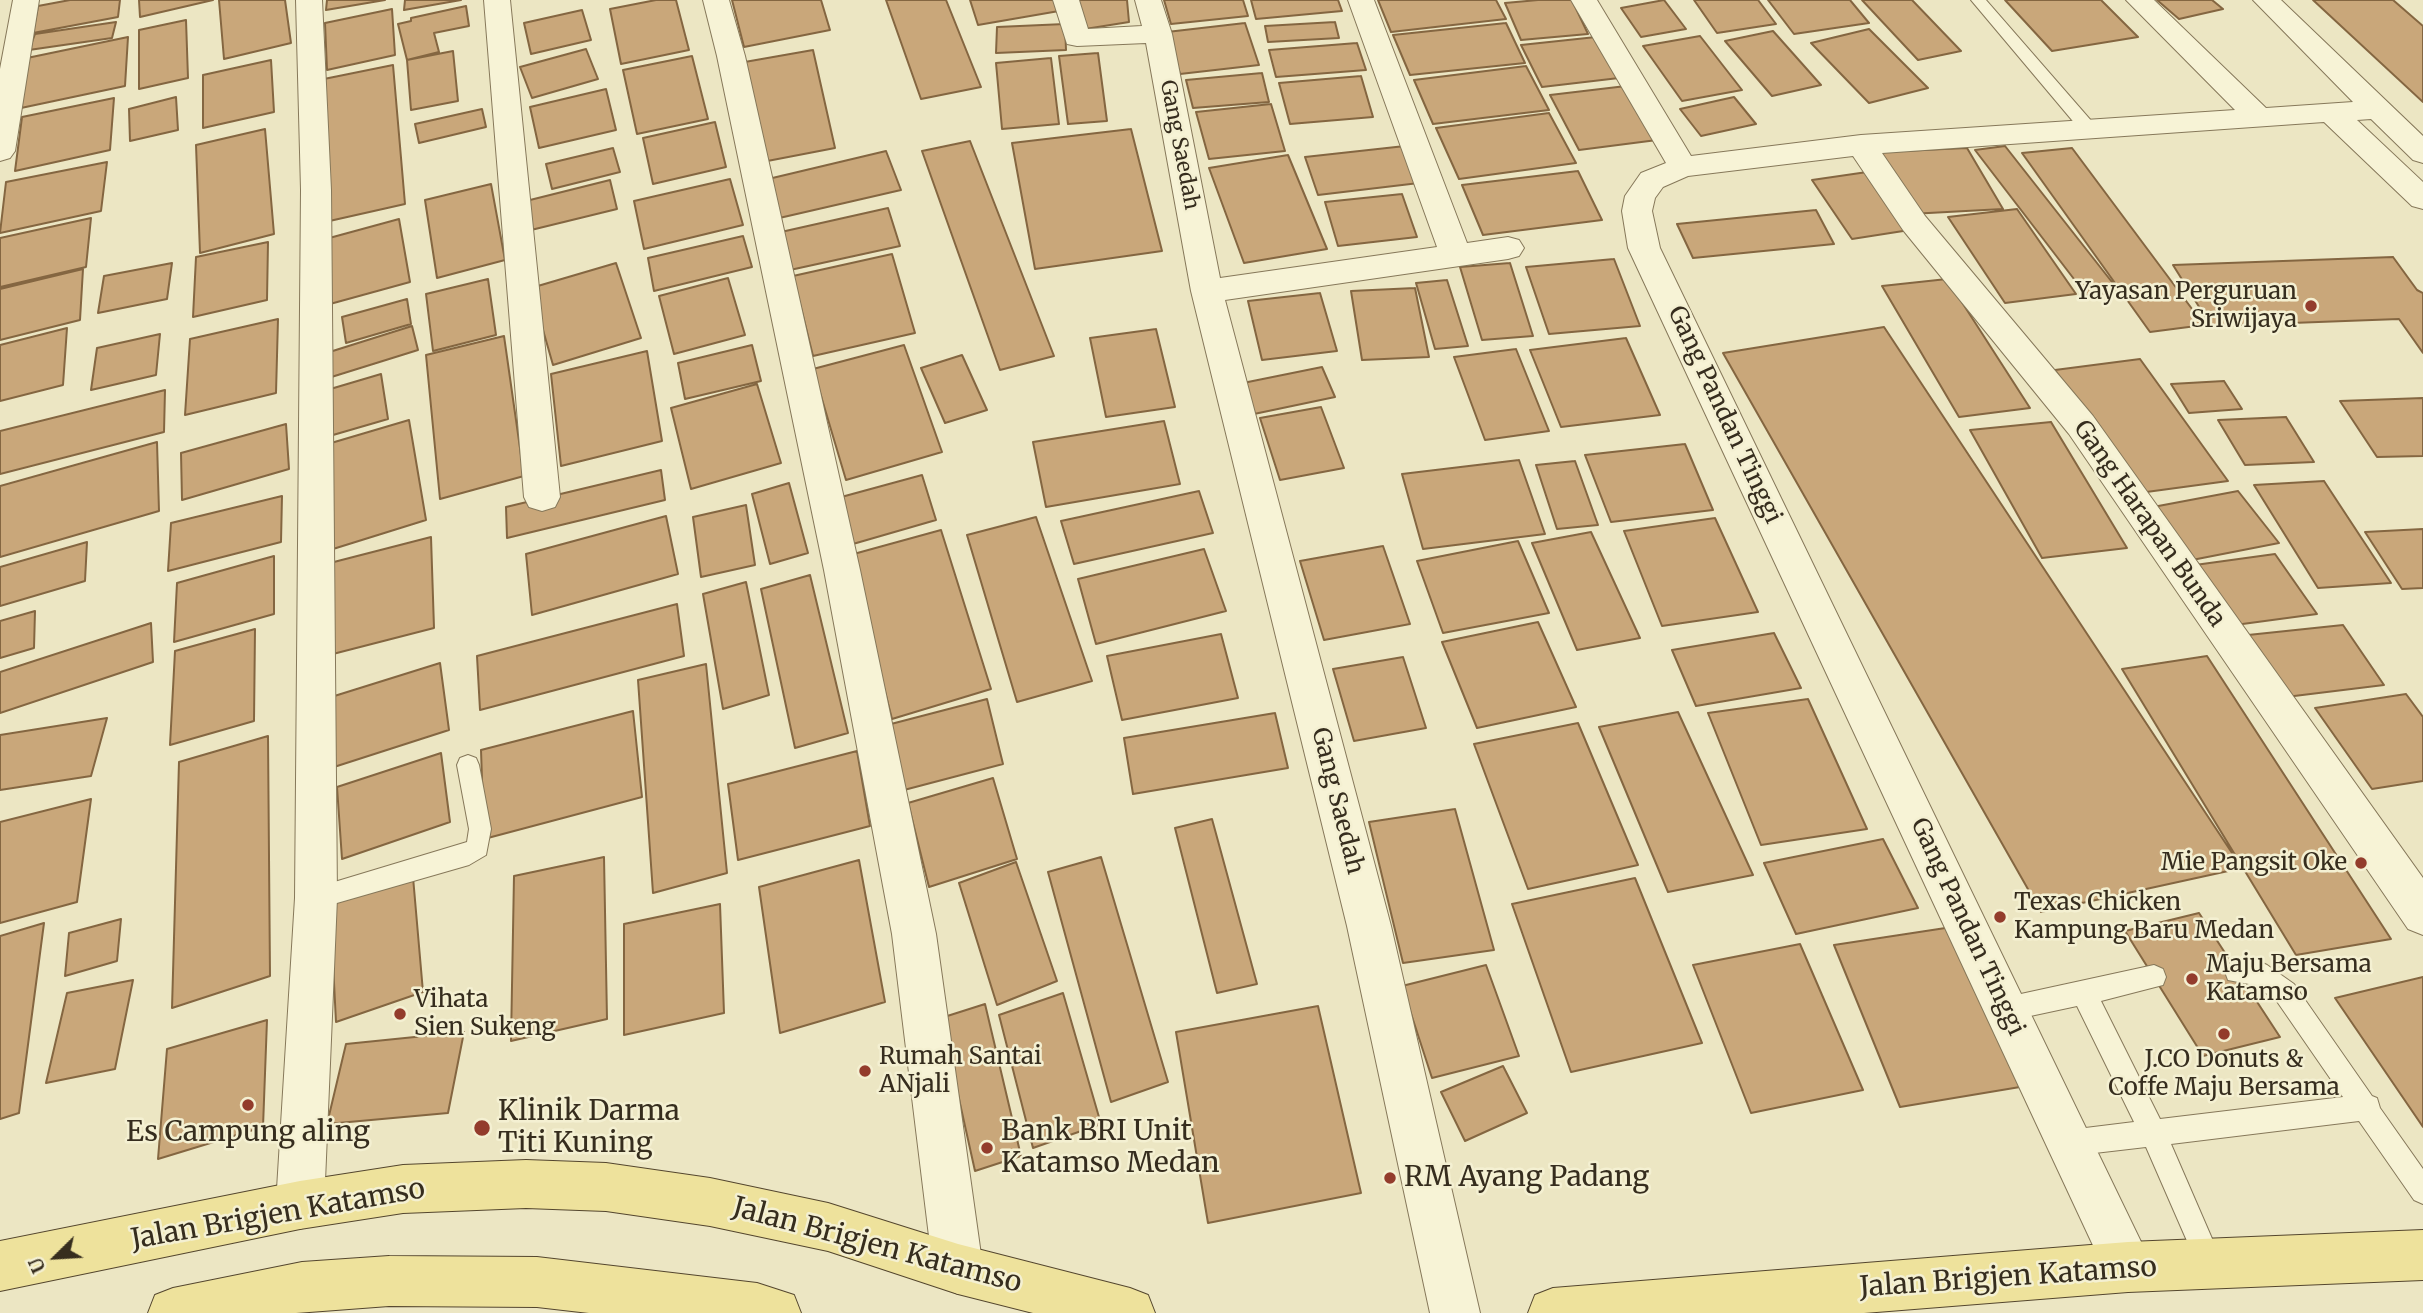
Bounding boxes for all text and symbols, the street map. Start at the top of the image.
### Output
street label: Gang Saedah [1154,78,1204,212]
place label: Yayasan Perguruan Sriwijaya [2075,278,2297,334]
marker: Yayasan Perguruan Sriwijaya [2303,298,2319,314]
street label: Gang Pandan Tinggi [1661,302,1787,528]
street label: Gang Harapan Bunda [2067,415,2231,633]
street label: Gang Saedah [1305,725,1369,877]
street label: Gang Pandan Tinggi [1904,814,2030,1040]
place label: Mie Pangsit Oke [2161,849,2347,877]
marker: Mie Pangsit Oke [2353,855,2369,871]
place label: Texas Chicken Kampung Baru Medan [2014,889,2274,945]
marker: Texas Chicken Kampung Baru Medan [1992,909,2008,925]
place label: Maju Bersama Katamso [2206,951,2372,1007]
marker: Maju Bersama Katamso [2184,971,2200,987]
place label: Vihata Sien Sukeng [414,986,556,1042]
marker: Vihata Sien Sukeng [392,1006,408,1022]
marker: J.CO Donuts & Coffe Maju Bersama [2216,1026,2232,1042]
place label: Rumah Santai ANjali [879,1043,1042,1099]
place label: J.CO Donuts & Coffe Maju Bersama [2108,1046,2340,1102]
marker: Rumah Santai ANjali [857,1063,873,1079]
place label: Klinik Darma Titi Kuning [498,1095,680,1161]
marker: Es Campung aling [240,1097,256,1113]
place label: Bank BRI Unit Katamso Medan [1001,1115,1220,1181]
place label: Es Campung aling [126,1116,370,1150]
marker: Klinik Darma Titi Kuning [472,1118,492,1138]
marker: Bank BRI Unit Katamso Medan [979,1140,995,1156]
place label: RM Ayang Padang [1404,1161,1649,1195]
marker: RM Ayang Padang [1382,1170,1398,1186]
street label: Jalan Brigjen Katamso [128,1173,428,1257]
street label: Jalan Brigjen Katamso [729,1191,1025,1301]
north arrow [21,1222,91,1292]
street label: Jalan Brigjen Katamso [1858,1251,2158,1305]
text: U [23,1254,51,1277]

